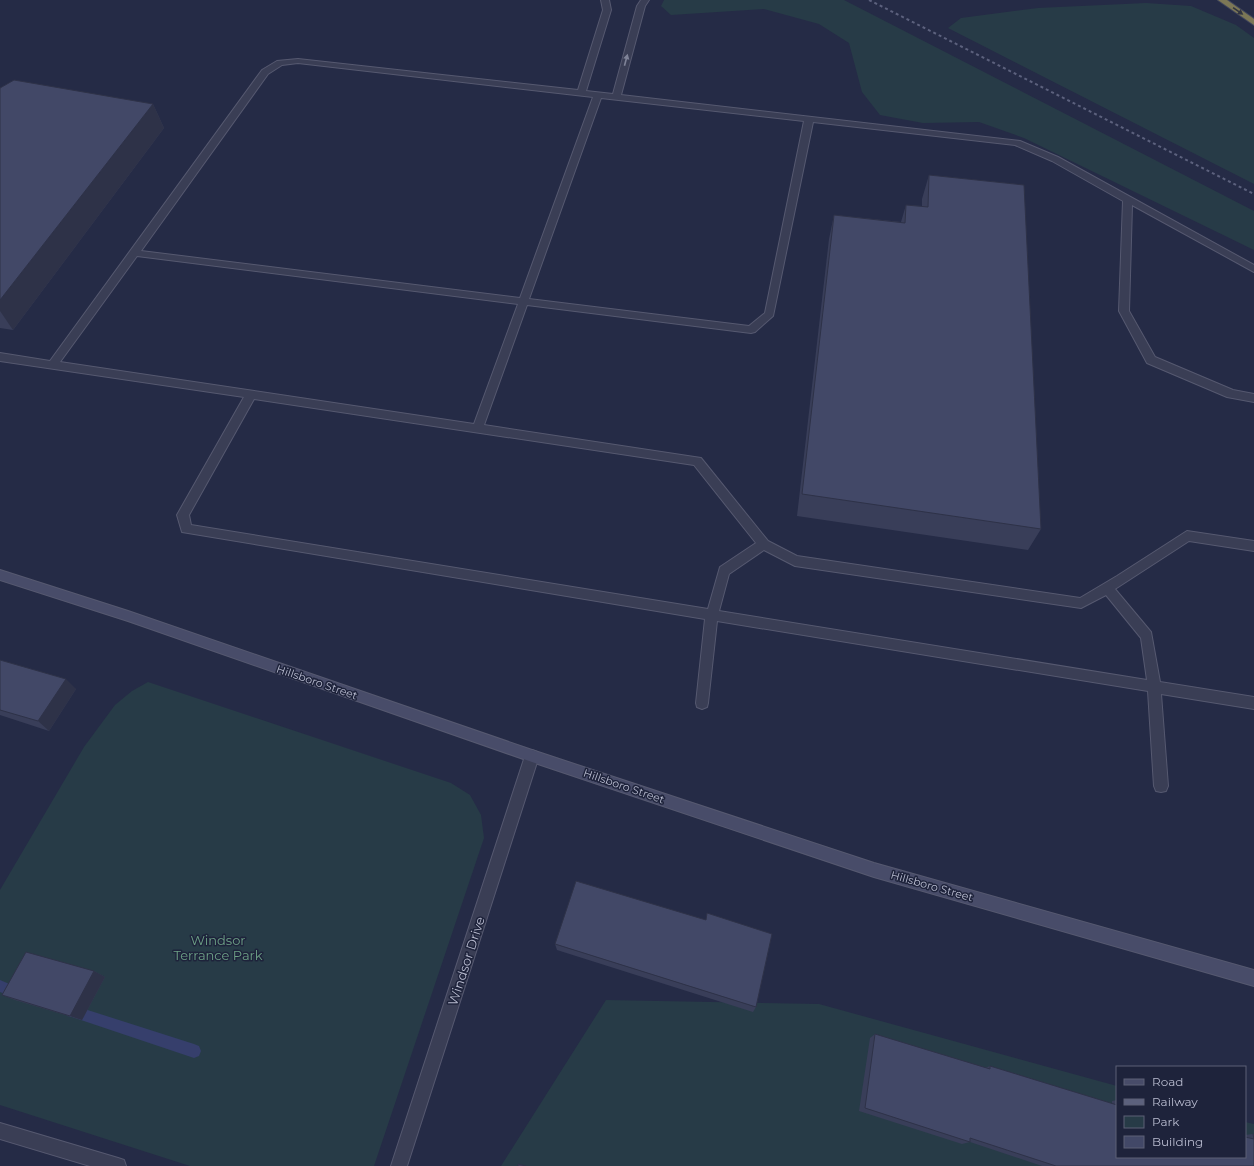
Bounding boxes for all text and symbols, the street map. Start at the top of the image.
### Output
one-way arrow [1233,7,1243,15]
one-way arrow [623,54,629,66]
street label: Hillsboro Street [275,662,360,703]
street label: Hillsboro Street [582,766,667,807]
street label: Hillsboro Street [889,868,975,905]
street label: Windsor Drive [444,914,488,1007]
park label: Windsor Terrance Park [173,932,263,963]
legend [1116,1066,1246,1158]
text: Road [1152,1074,1183,1089]
text: Railway [1152,1094,1198,1109]
text: Park [1152,1114,1180,1129]
text: Building [1152,1134,1203,1149]

